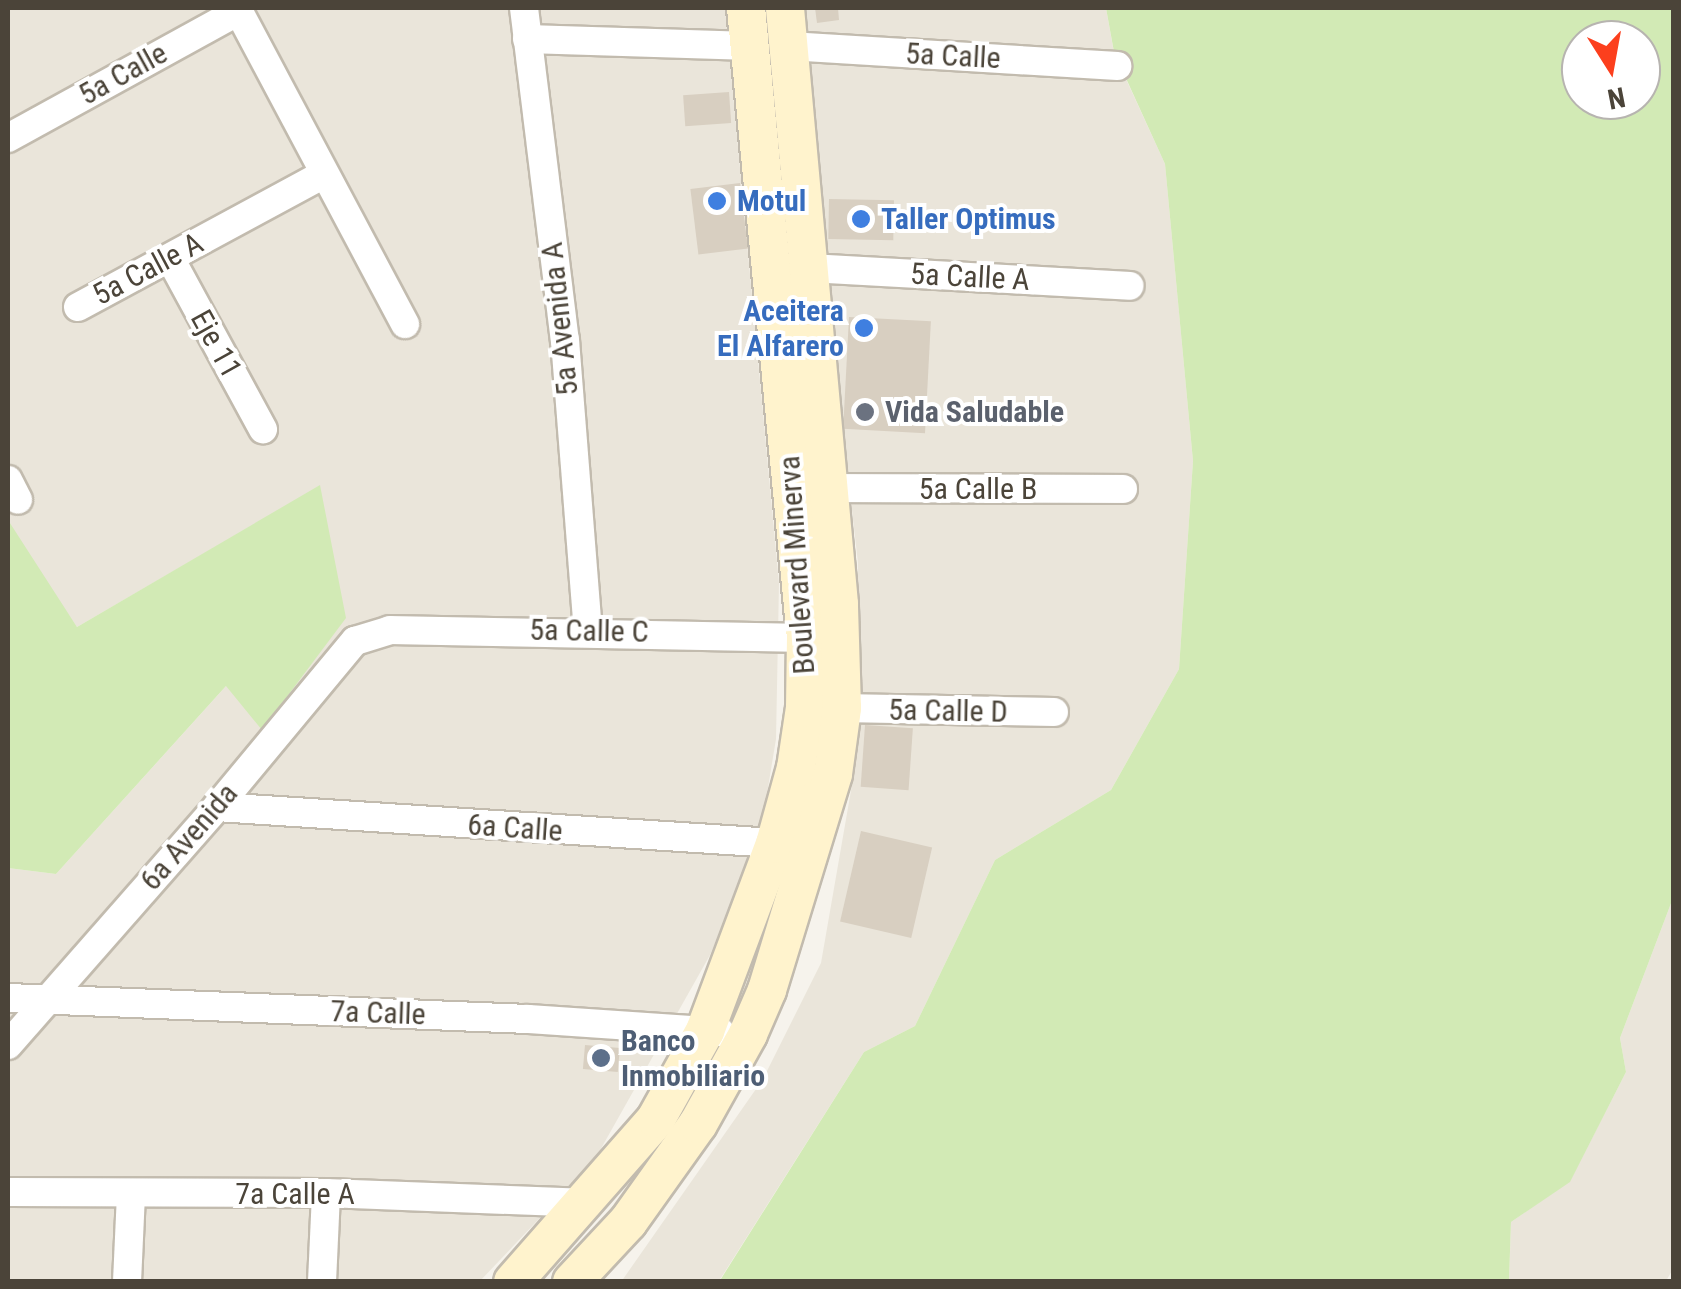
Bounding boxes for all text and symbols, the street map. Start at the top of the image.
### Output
north arrow [1561,20,1661,120]
street label: 5a Calle [73,35,173,113]
street label: 5a Calle [904,36,1002,76]
text: N [1605,80,1628,116]
place label: Motul [737,183,806,219]
marker: Motul [706,190,728,212]
place label: Taller Optimus [881,201,1056,237]
marker: Taller Optimus [850,208,872,230]
street label: 5a Calle A [87,225,209,313]
street label: 5a Avenida A [534,240,586,398]
street label: 5a Calle A [909,256,1031,298]
place label: Aceitera El Alfarero [717,293,844,364]
street label: Eje 11 [183,304,249,384]
marker: Aceitera El Alfarero [853,317,875,339]
place label: Vida Saludable [885,394,1064,430]
marker: Vida Saludable [854,401,876,423]
street label: Boulevard Minerva [771,455,823,675]
street label: 5a Calle B [919,471,1037,507]
street label: 5a Calle C [529,612,649,650]
street label: 5a Calle D [888,692,1008,730]
street label: 6a Avenida [133,776,245,898]
street label: 6a Calle [466,807,564,849]
street label: 7a Calle [330,993,426,1033]
place label: Banco Inmobiliario [621,1023,765,1094]
marker: Banco Inmobiliario [590,1047,612,1069]
street label: 7a Calle A [235,1176,355,1212]

